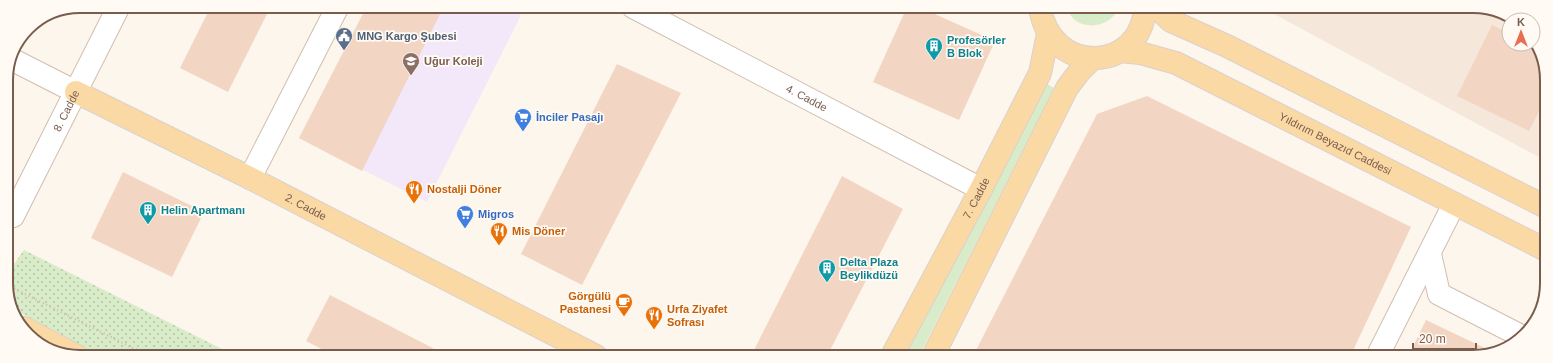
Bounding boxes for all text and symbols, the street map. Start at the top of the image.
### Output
north arrow [1501,12,1541,52]
text: K [1517,16,1525,28]
public building icon: MNG Kargo Şubesi [334,26,354,51]
place label: MNG Kargo Şubesi [357,30,457,42]
place label: Profesörler B Blok [947,34,1006,59]
building icon: Profesörler B Blok [924,36,944,61]
school or university icon: Uğur Koleji [401,51,421,76]
place label: Uğur Koleji [424,55,483,67]
street label: 4. Cadde [784,82,829,114]
street label: 8. Cadde [51,88,82,133]
supermarket icon: İnciler Pasajı [513,107,533,132]
street label: Yıldırım Beyazıd Caddesi [1277,110,1394,177]
place label: İnciler Pasajı [536,111,603,123]
street label: 7. Cadde [960,175,992,221]
restaurant icon: Nostalji Döner [404,179,424,204]
place label: Nostalji Döner [427,183,502,195]
street label: 2. Cadde [283,191,329,222]
building icon: Helin Apartmanı [138,200,158,225]
place label: Helin Apartmanı [161,204,245,216]
supermarket icon: Migros [455,204,475,229]
place label: Migros [478,208,514,220]
restaurant icon: Mis Döner [489,221,509,246]
place label: Mis Döner [512,225,566,237]
place label: Delta Plaza Beylikdüzü [840,256,899,281]
building icon: Delta Plaza Beylikdüzü [817,258,837,283]
place label: Görgülü Pastanesi [560,290,611,315]
cafe icon: Görgülü Pastanesi [614,292,634,317]
place label: Urfa Ziyafet Sofrası [667,303,728,328]
restaurant icon: Urfa Ziyafet Sofrası [644,305,664,330]
scale bar [1413,325,1476,351]
text: 20 m [1419,332,1446,346]

